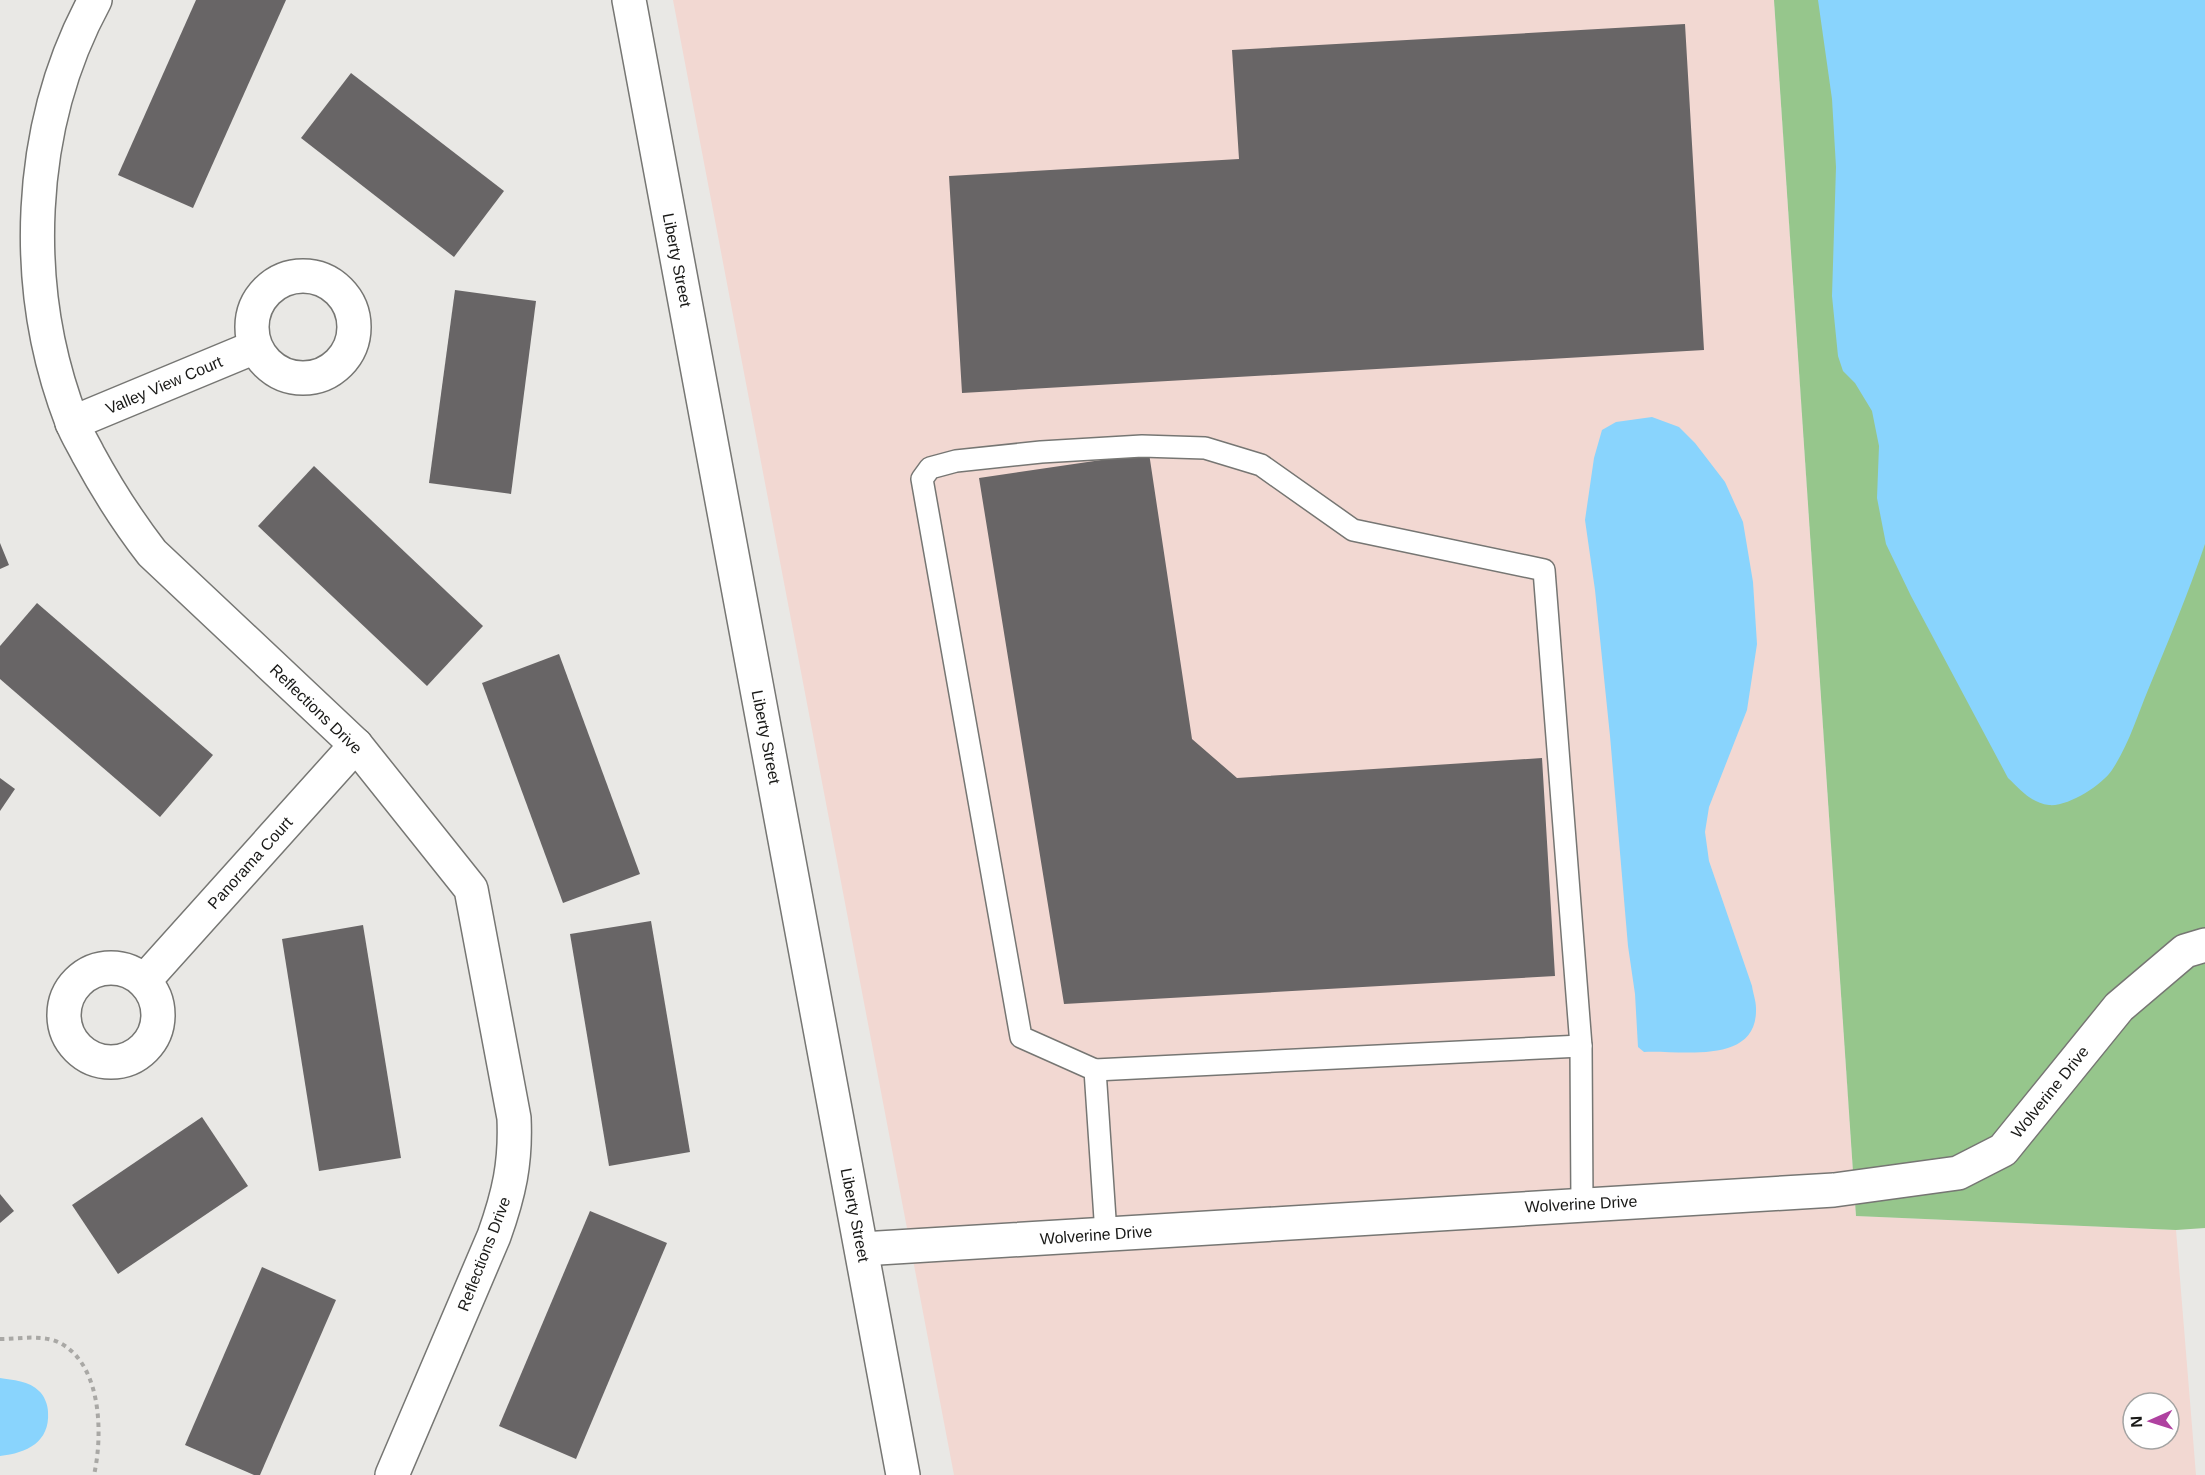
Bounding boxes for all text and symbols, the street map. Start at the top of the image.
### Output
street label: Liberty Street [660,212,695,309]
street label: Valley View Court [103,353,225,417]
street label: Reflections Drive [267,661,365,757]
street label: Liberty Street [749,689,784,786]
street label: Panorama Court [204,813,296,912]
street label: Wolverine Drive [2008,1043,2092,1141]
street label: Liberty Street [838,1167,873,1264]
street label: Wolverine Drive [1524,1193,1638,1215]
street label: Reflections Drive [454,1194,514,1313]
street label: Wolverine Drive [1039,1223,1153,1247]
north arrow [2121,1391,2181,1451]
text: N [2128,1416,2145,1428]

